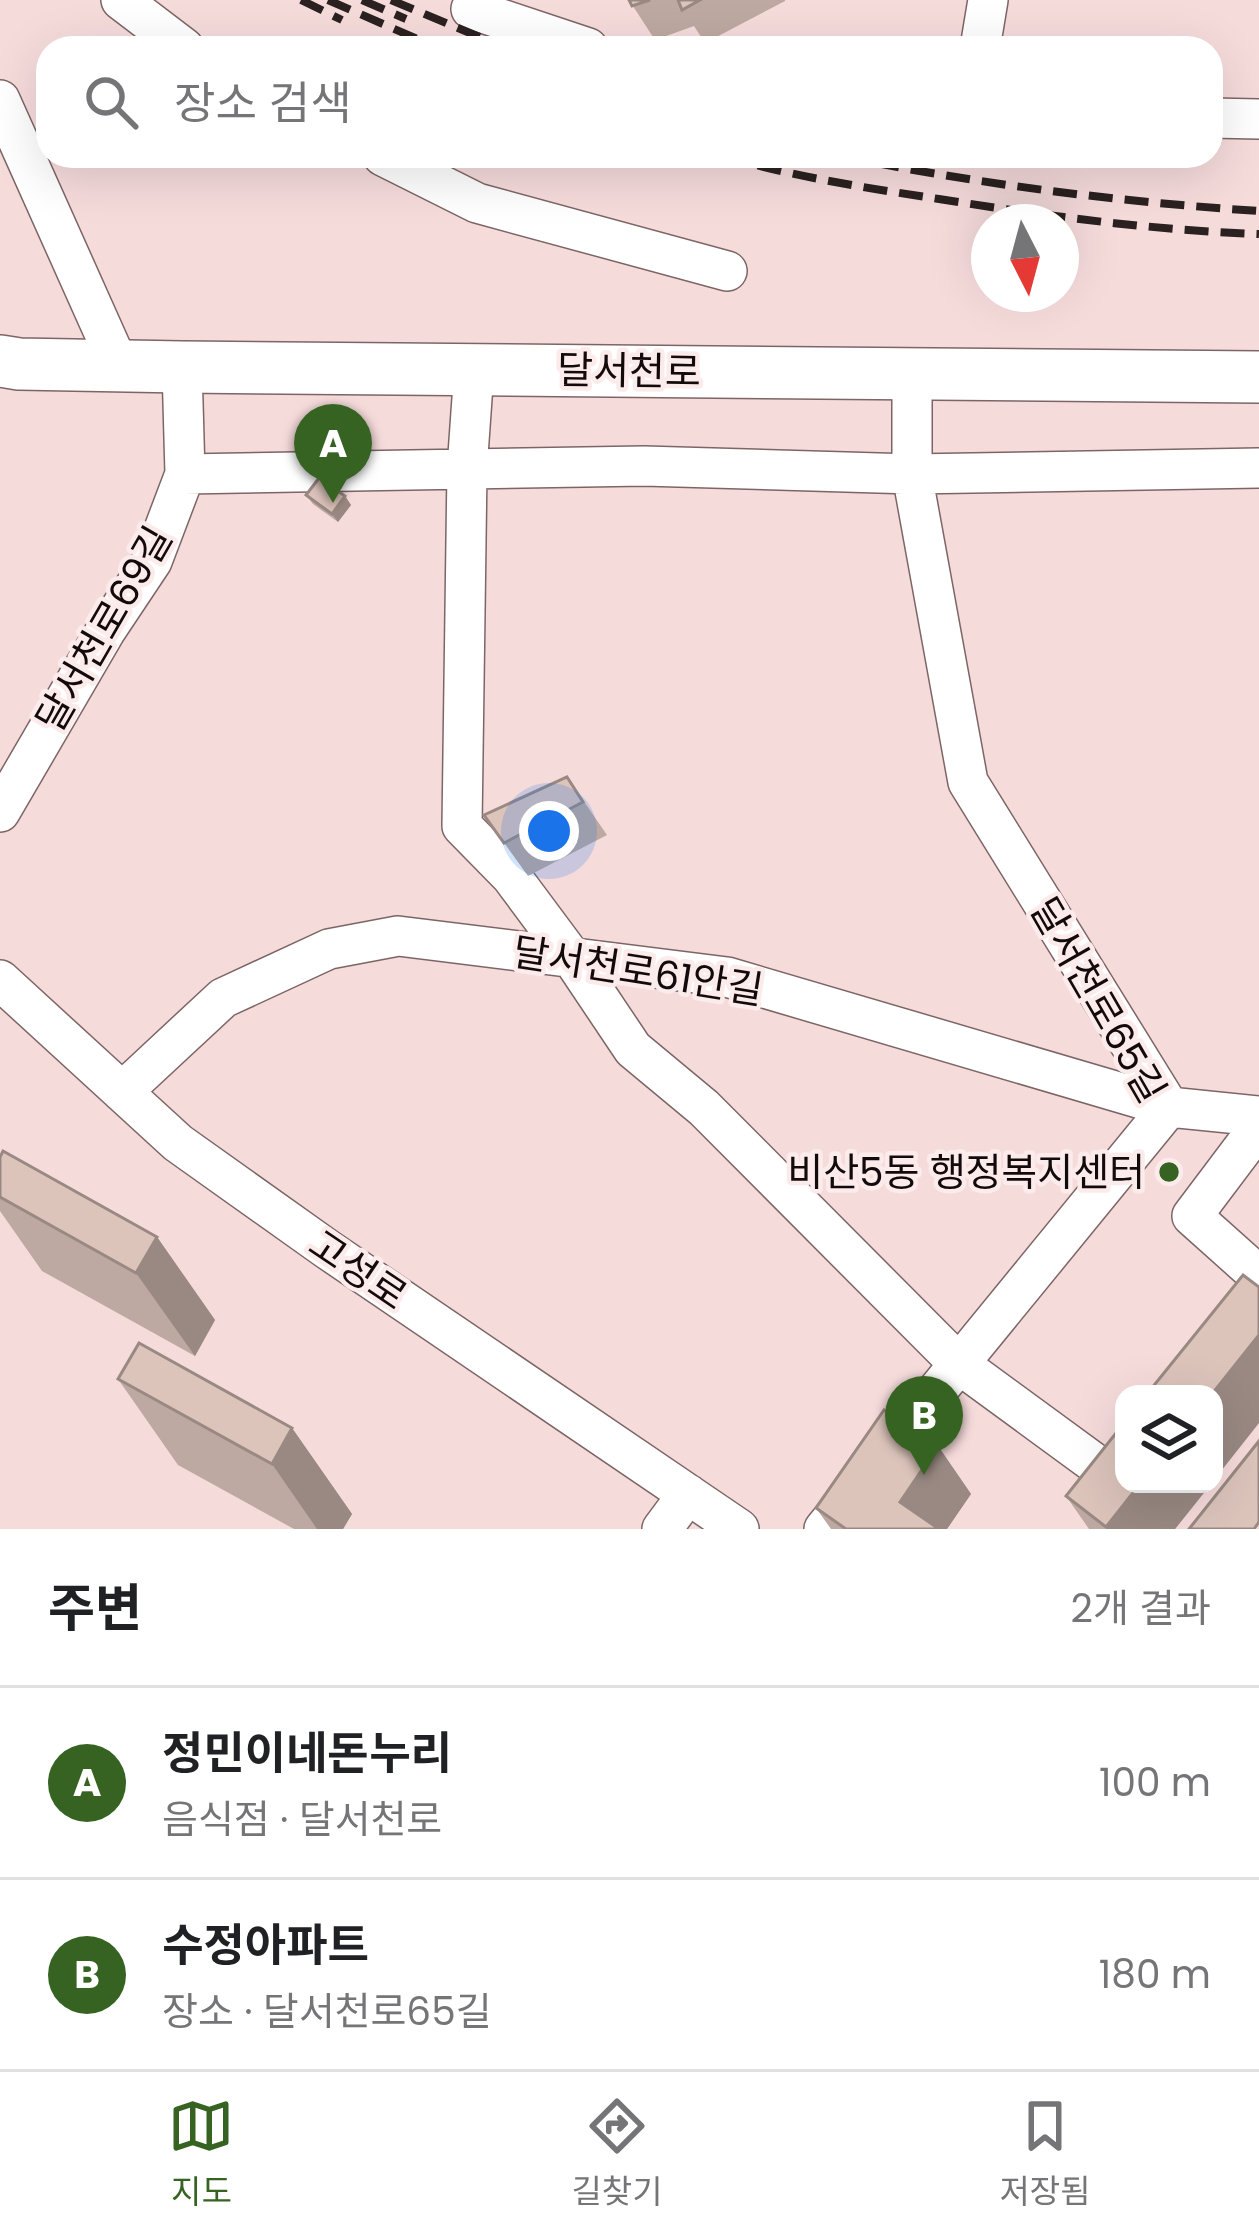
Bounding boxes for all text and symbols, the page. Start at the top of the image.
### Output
search box [36,36,1223,168]
icon: search [78,69,144,135]
text: 장소 검색 [174,72,352,135]
north arrow [971,204,1079,312]
street label: 달서천로 [557,342,701,400]
pin: A [294,404,372,503]
street label: 달서천로69길 [23,516,185,742]
your location [519,801,579,861]
street label: 달서천로65길 [1017,887,1179,1113]
street label: 달서천로61안길 [509,924,767,1018]
place label: 비산5동 행정복지센터 [787,1145,1145,1200]
marker: 비산5동 행정복지센터 [1156,1159,1182,1185]
street label: 고성로 [298,1217,418,1323]
pin: B [885,1376,963,1475]
map controls [1115,1385,1223,1493]
button: layers [1115,1385,1223,1493]
text: 주변 [48,1572,142,1644]
text: 2개 결과 [1071,1581,1211,1636]
text: 정민이네돈누리 [162,1722,452,1785]
text: A [73,1755,101,1810]
text: 100 m [1099,1755,1211,1810]
text: 음식점 · 달서천로 [162,1792,442,1847]
text: 수정아파트 [162,1914,369,1977]
text: B [74,1947,100,2002]
text: 180 m [1099,1947,1211,2002]
text: 장소 · 달서천로65길 [162,1984,492,2039]
tab: 지도 [168,2093,234,2217]
tab: 길찾기 [571,2093,663,2217]
tab: 저장됨 [999,2093,1091,2217]

